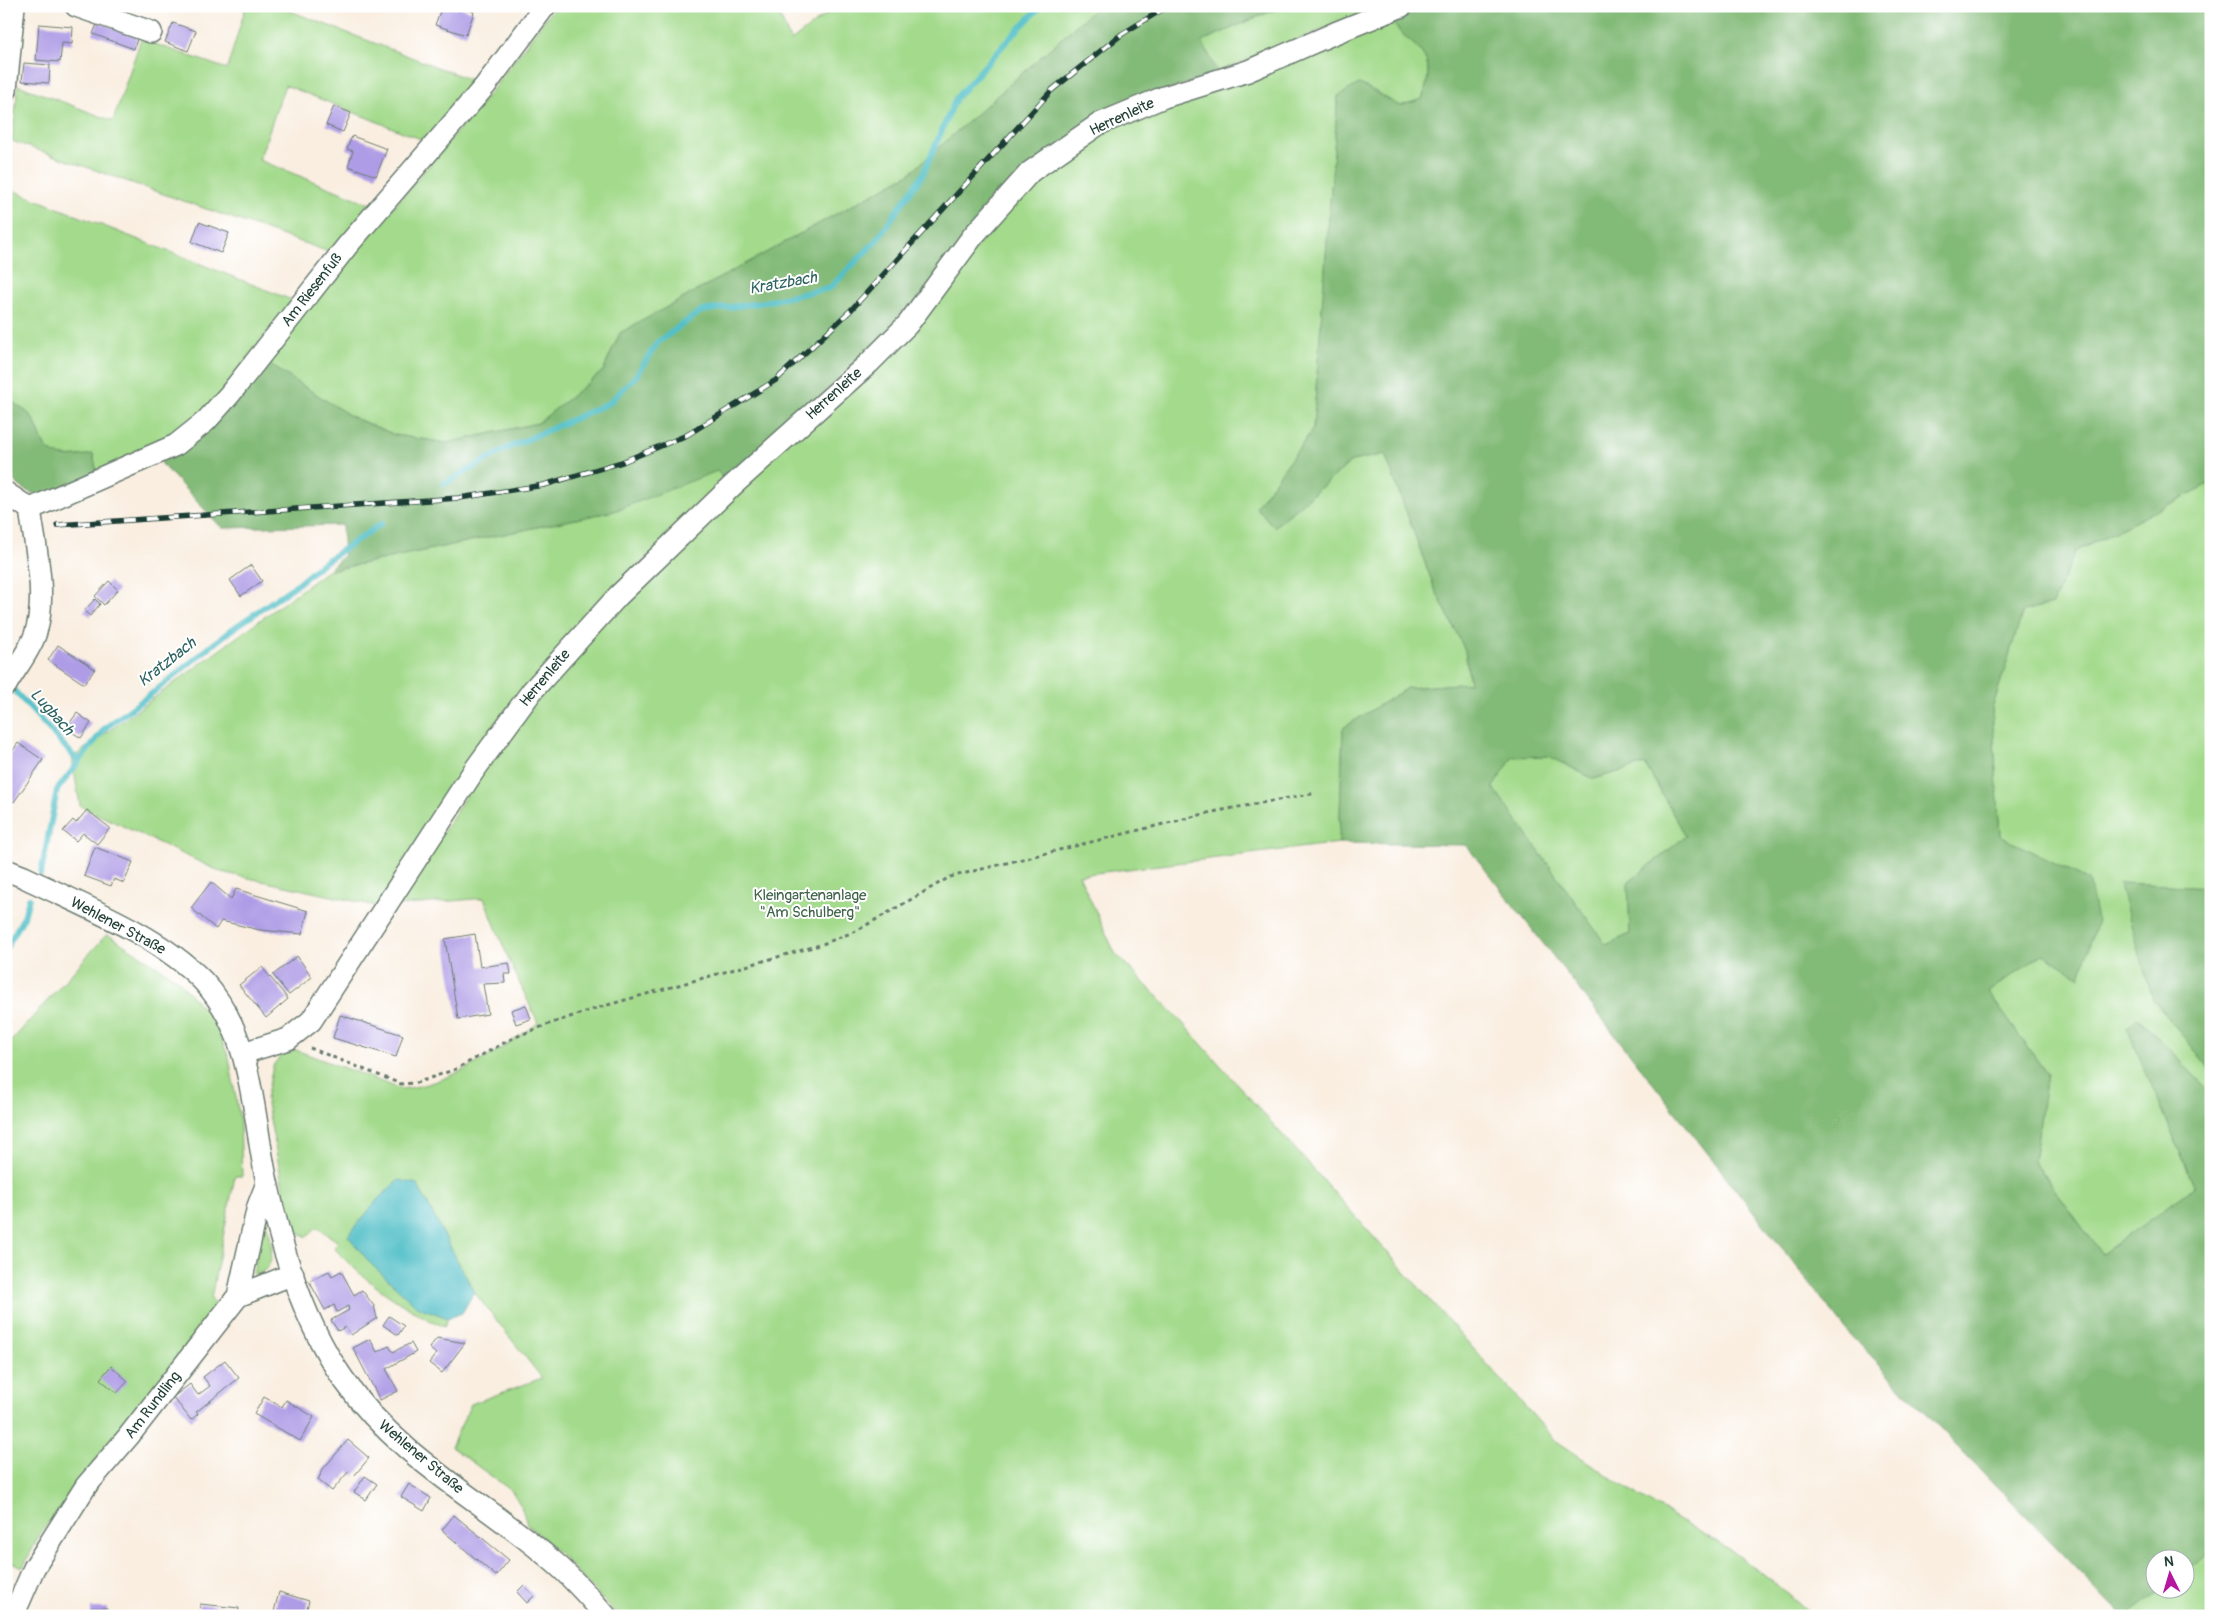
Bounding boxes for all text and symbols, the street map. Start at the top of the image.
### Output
street label: Herrenleite [1087,93,1158,140]
street label: Am Riesenfuß [277,249,347,331]
water label: Kratzbach [748,267,820,299]
street label: Herrenleite [802,363,867,424]
water label: Kratzbach [134,632,201,691]
street label: Herrenleite [515,645,575,711]
water label: Lugbach [26,684,79,741]
park label: Kleingartenanlage "Am Schulberg" [753,886,867,922]
street label: Wehlener Straße [67,893,169,959]
street label: Am Rundling [121,1368,185,1442]
street label: Wehlener Straße [375,1416,468,1498]
north arrow [2144,1550,2194,1600]
text: N [2163,1553,2174,1570]

